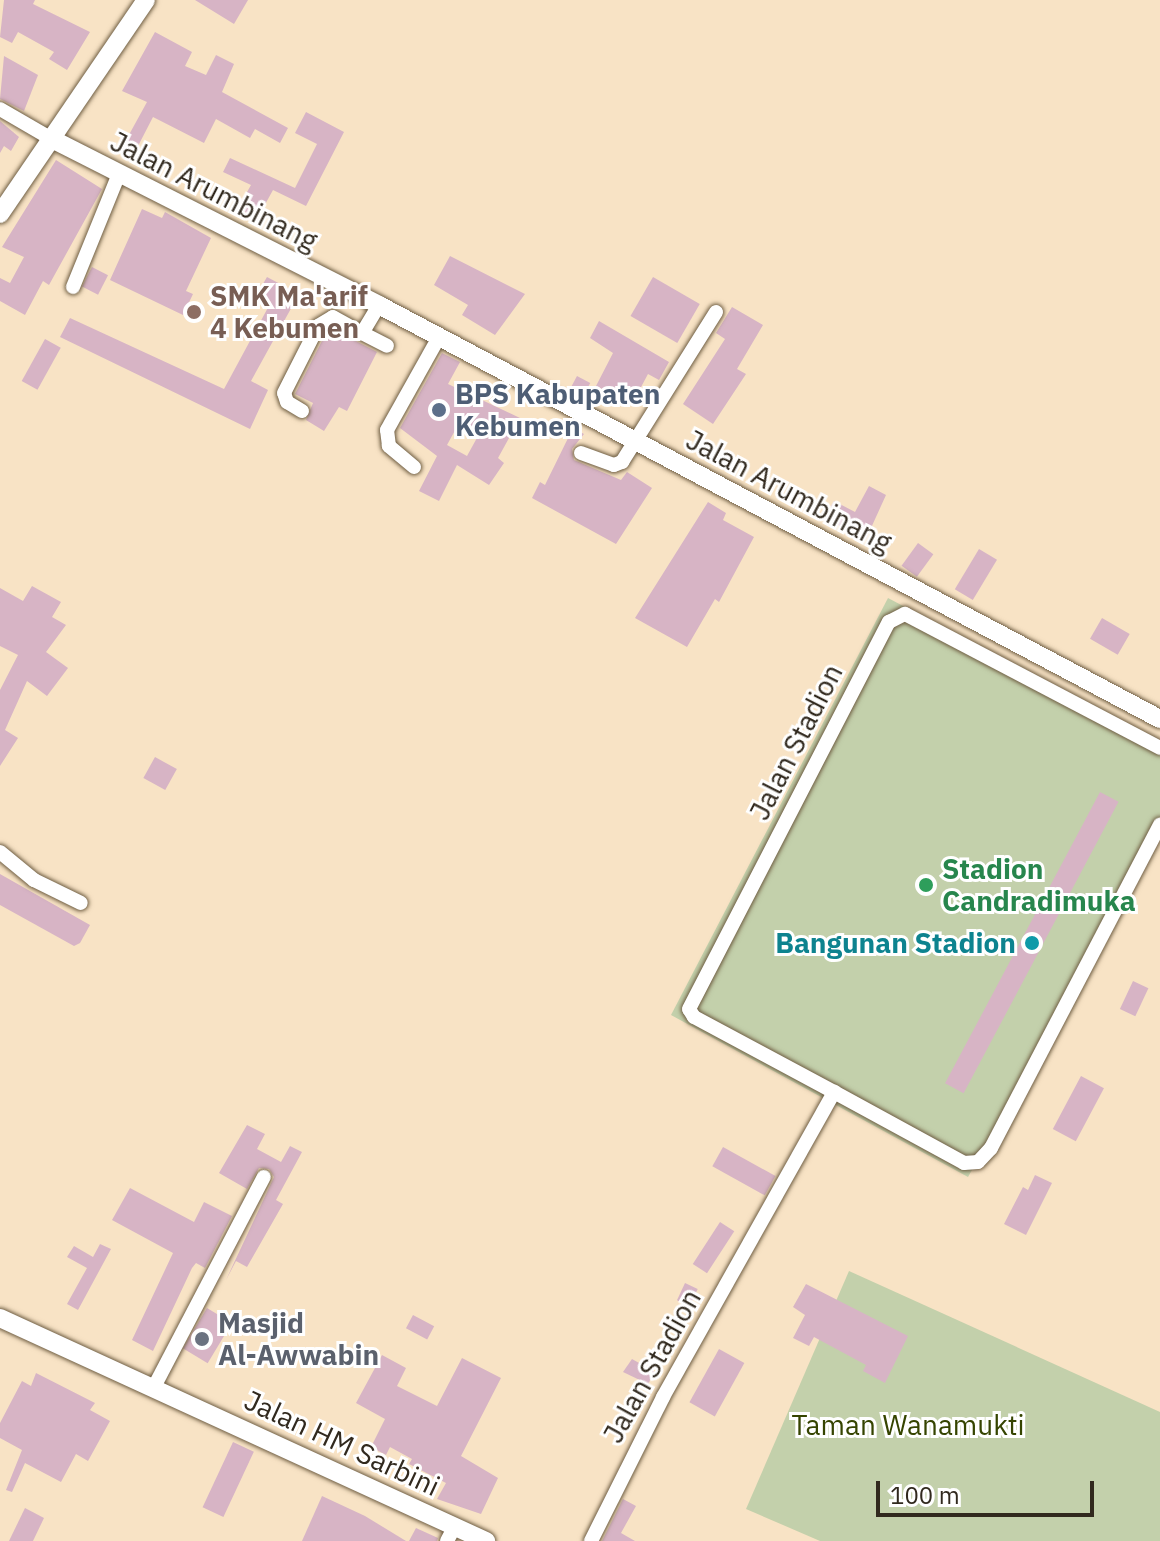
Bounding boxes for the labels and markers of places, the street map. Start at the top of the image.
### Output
place label: SMK Ma'arif 4 Kebumen [210,279,368,345]
marker: SMK Ma'arif 4 Kebumen [185,303,203,321]
place label: BPS Kabupaten Kebumen [455,377,661,443]
marker: BPS Kabupaten Kebumen [430,401,448,419]
place label: Stadion Candradimuka [942,852,1136,918]
marker: Stadion Candradimuka [917,876,935,894]
place label: Bangunan Stadion [775,926,1016,960]
marker: Bangunan Stadion [1023,934,1041,952]
place label: Masjid Al-Awwabin [218,1306,379,1372]
marker: Masjid Al-Awwabin [193,1330,211,1348]

